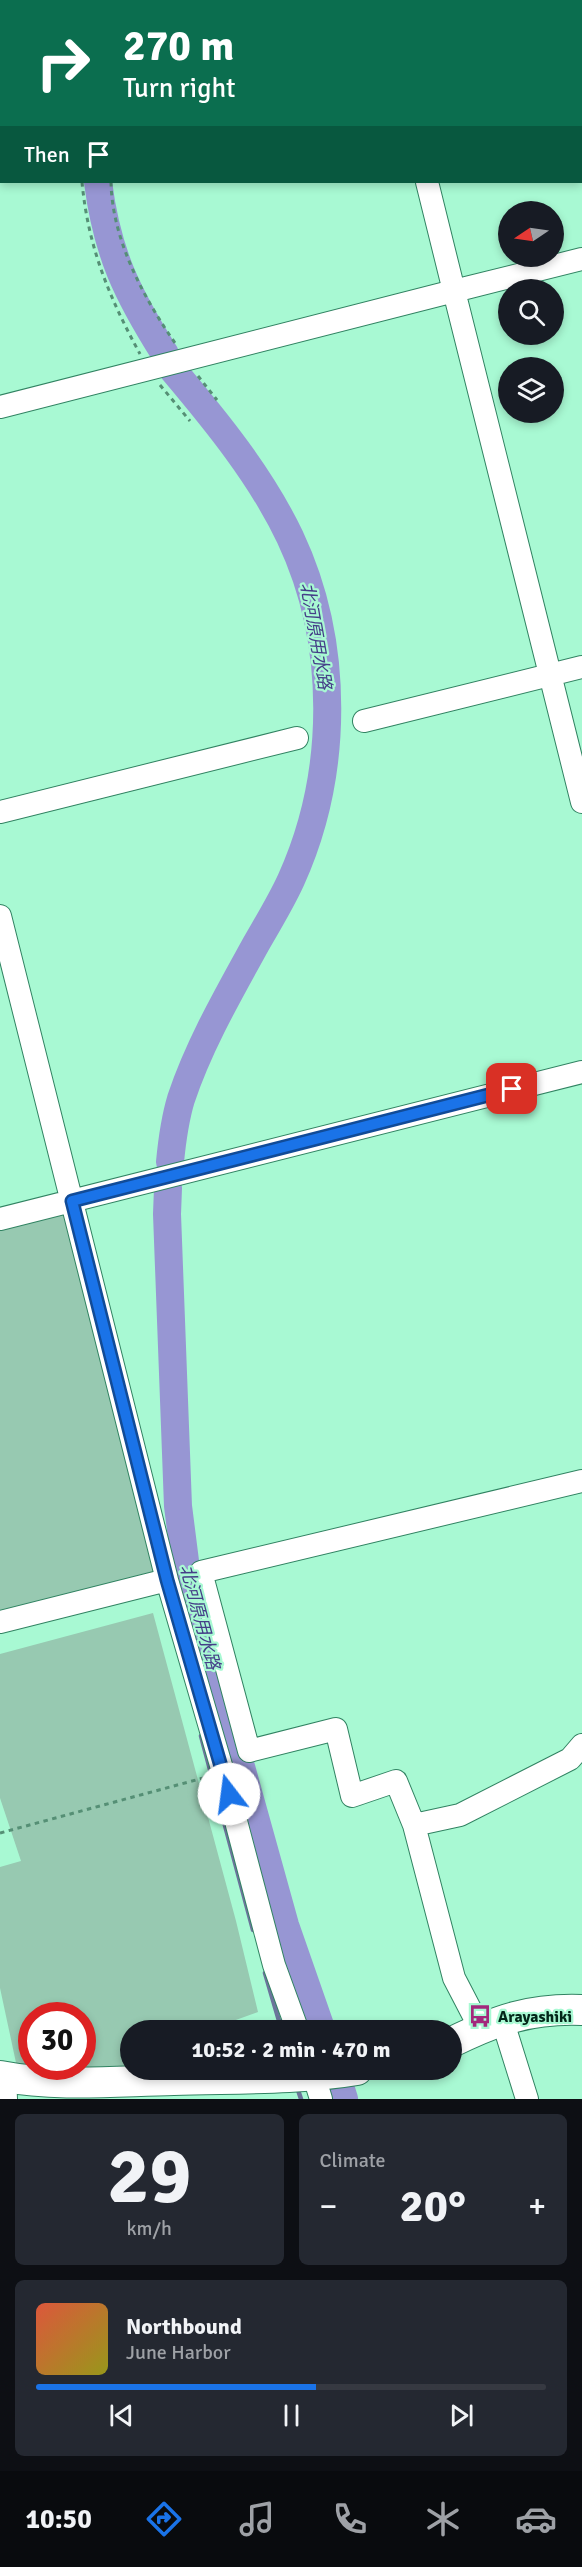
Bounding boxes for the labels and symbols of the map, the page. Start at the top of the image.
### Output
north arrow [498,201,564,267]
water label: 北河原用水路 [296,581,337,693]
pin [486,1063,537,1114]
water label: 北河原用水路 [175,1562,225,1674]
position arrow [197,1762,261,1826]
speed limit sign: 30 [18,2002,96,2080]
bus stop icon: Arayashiki [467,2003,493,2029]
place label: Arayashiki [498,2007,572,2027]

